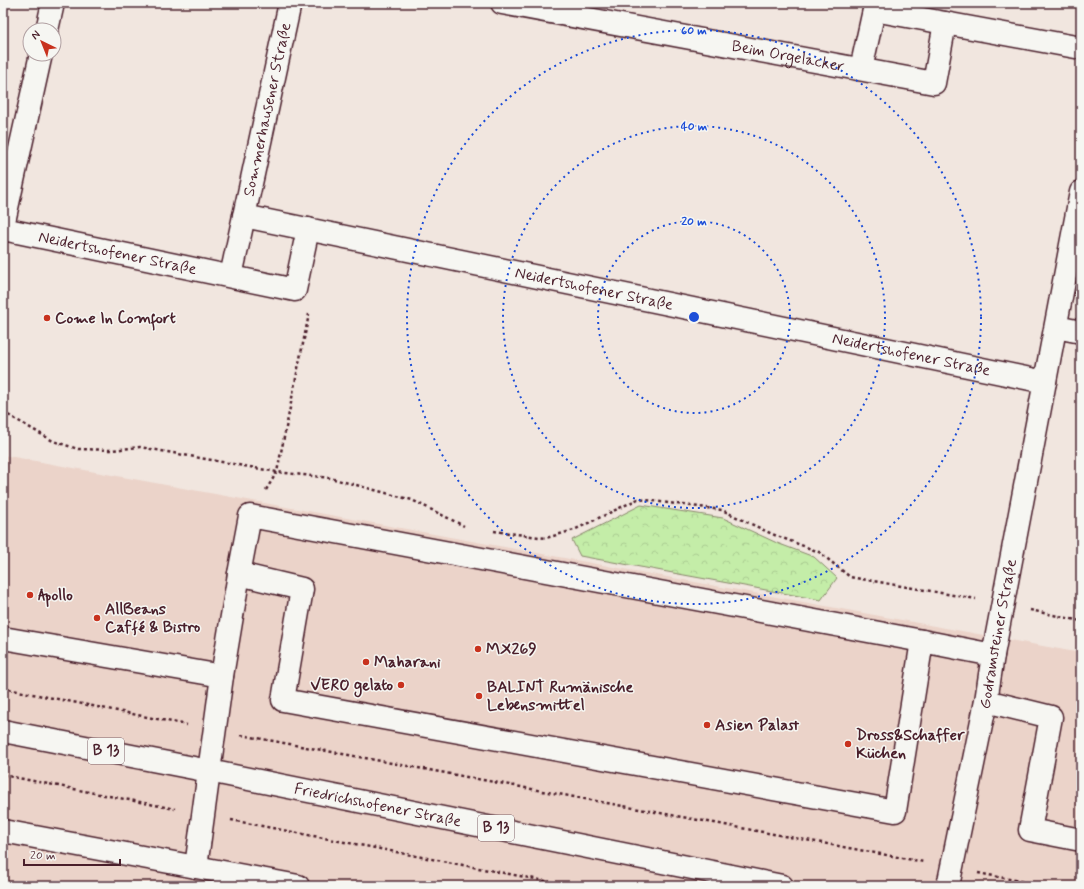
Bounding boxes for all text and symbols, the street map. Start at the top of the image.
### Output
street label: Sommerhausener Straße [238,20,296,198]
north arrow [22,22,62,62]
text: 60 m [681,23,707,39]
text: N [28,28,43,43]
street label: Beim Orgelacker [730,35,847,77]
text: 40 m [681,119,708,135]
text: 20 m [681,214,707,230]
street label: Neidertshofener Straße [37,226,199,280]
street label: Neidertshofener Straße [513,262,675,315]
place label: Come In Comfort [55,308,176,331]
centre of rings [687,310,701,324]
marker: Come In Comfort [42,313,52,323]
street label: Neidertshofener Straße [830,328,993,381]
street label: Godramsteiner Straße [974,557,1022,711]
place label: Apollo [38,585,73,607]
marker: Apollo [25,590,35,600]
place label: AllBeans Caffé & Bistro [105,599,201,638]
marker: AllBeans Caffé & Bistro [92,613,102,623]
place label: MX269 [486,639,537,660]
marker: MX269 [473,644,483,654]
place label: Maharani [374,652,441,673]
marker: Maharani [361,657,371,667]
place label: VERO gelato [310,675,393,698]
place label: BALINT Rumänische Lebensmittel [487,677,634,716]
marker: VERO gelato [396,680,406,690]
marker: BALINT Rumänische Lebensmittel [474,691,484,701]
place label: Asien Palast [715,715,800,736]
marker: Asien Palast [702,720,712,730]
place label: Dross&Schaffer Küchen [856,725,965,764]
road number: B 13 [88,738,124,764]
marker: Dross&Schaffer Küchen [843,739,853,749]
street label: Friedrichshofener Straße [292,778,463,832]
road number: B 13 [478,815,514,841]
scale bar [24,841,120,867]
text: 20 m [30,848,56,864]

